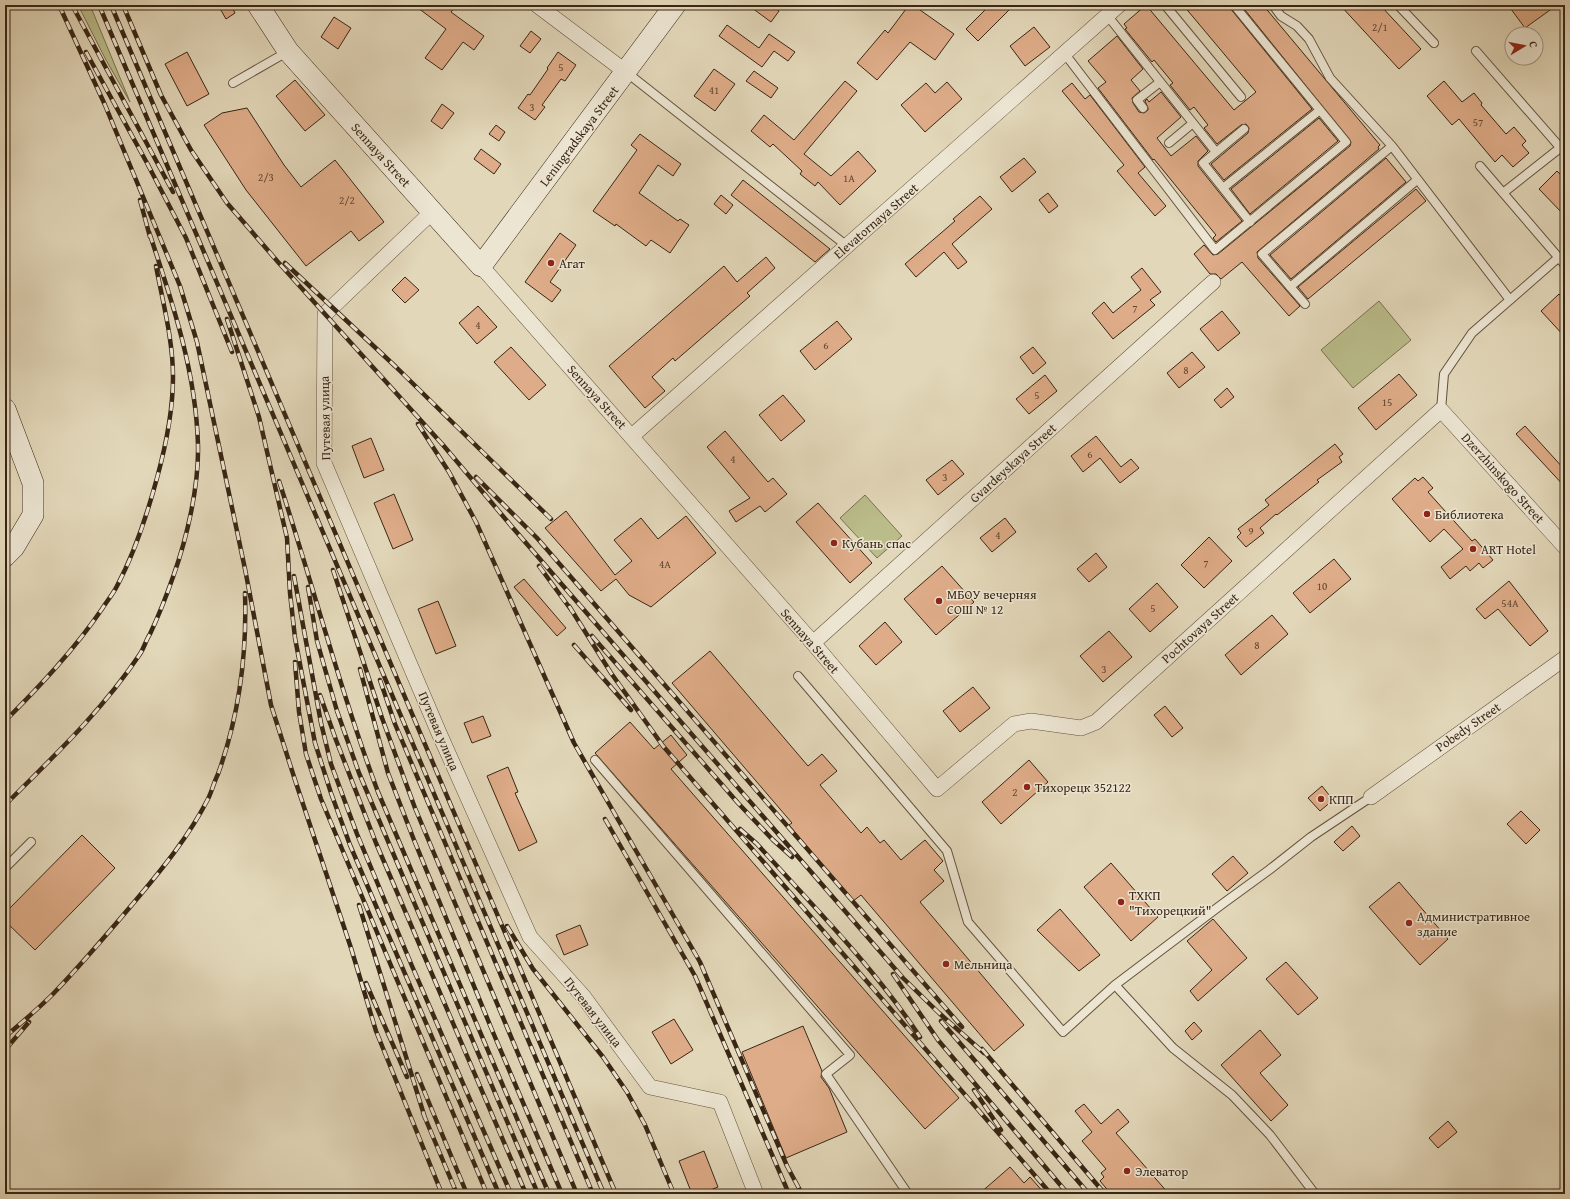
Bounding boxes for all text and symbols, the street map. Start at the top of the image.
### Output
house number: 2/1 [1372,19,1388,35]
north arrow [1504,26,1544,66]
text: С [1525,40,1542,49]
house number: 5 [558,59,564,75]
street label: Leningradskaya Street [535,81,623,190]
house number: 41 [709,82,719,98]
house number: 3 [529,99,535,115]
house number: 57 [1473,114,1483,130]
street label: Sennaya Street [347,118,416,192]
house number: 2/3 [258,169,274,185]
house number: 1А [843,170,855,186]
street label: Elevatornaya Street [829,179,923,263]
house number: 2/2 [339,192,355,208]
place label: Агат [559,254,586,273]
marker: Агат [546,258,556,268]
house number: 7 [1132,300,1138,316]
house number: 4 [475,317,481,333]
house number: 6 [823,337,829,353]
street label: Sennaya Street [563,360,632,434]
house number: 8 [1183,362,1189,378]
street label: Путевая улица [315,375,335,460]
house number: 5 [1034,387,1040,403]
house number: 15 [1382,394,1392,410]
street label: Gvardeyskaya Street [965,419,1061,507]
street label: Dzerzhinskogo Street [1457,429,1549,528]
house number: 6 [1087,446,1093,462]
house number: 4 [730,451,736,467]
house number: 3 [942,469,948,485]
place label: Библиотека [1435,505,1504,524]
marker: Библиотека [1422,509,1432,519]
house number: 9 [1248,523,1254,539]
house number: 4 [995,527,1001,543]
place label: Кубань спас [842,534,911,553]
marker: Кубань спас [829,538,839,548]
place label: ART Hotel [1481,540,1536,559]
marker: ART Hotel [1468,544,1478,554]
house number: 7 [1203,555,1209,571]
house number: 4А [659,556,671,572]
house number: 10 [1317,578,1327,594]
place label: МБОУ вечерняя СОШ № 12 [947,585,1037,619]
street label: Pochtovaya Street [1157,588,1243,668]
house number: 54А [1501,595,1519,611]
marker: МБОУ вечерняя СОШ № 12 [934,596,944,606]
house number: 5 [1150,600,1156,616]
street label: Sennaya Street [776,604,844,678]
house number: 8 [1254,637,1260,653]
house number: 3 [1101,661,1107,677]
street label: Путевая улица [414,688,465,774]
street label: Pobedy Street [1432,697,1505,756]
place label: Тихорецк 352122 [1035,778,1131,797]
marker: Тихорецк 352122 [1022,782,1032,792]
house number: 2 [1012,784,1018,800]
place label: КПП [1329,790,1354,809]
marker: КПП [1316,794,1326,804]
place label: ТХКП "Тихорецкий" [1129,886,1211,920]
marker: ТХКП "Тихорецкий" [1116,897,1126,907]
place label: Административное здание [1417,907,1530,941]
marker: Административное здание [1404,918,1414,928]
place label: Мельница [954,955,1013,974]
marker: Мельница [941,959,951,969]
street label: Путевая улица [560,973,627,1052]
place label: Элеватор [1135,1162,1188,1181]
marker: Элеватор [1122,1166,1132,1176]

